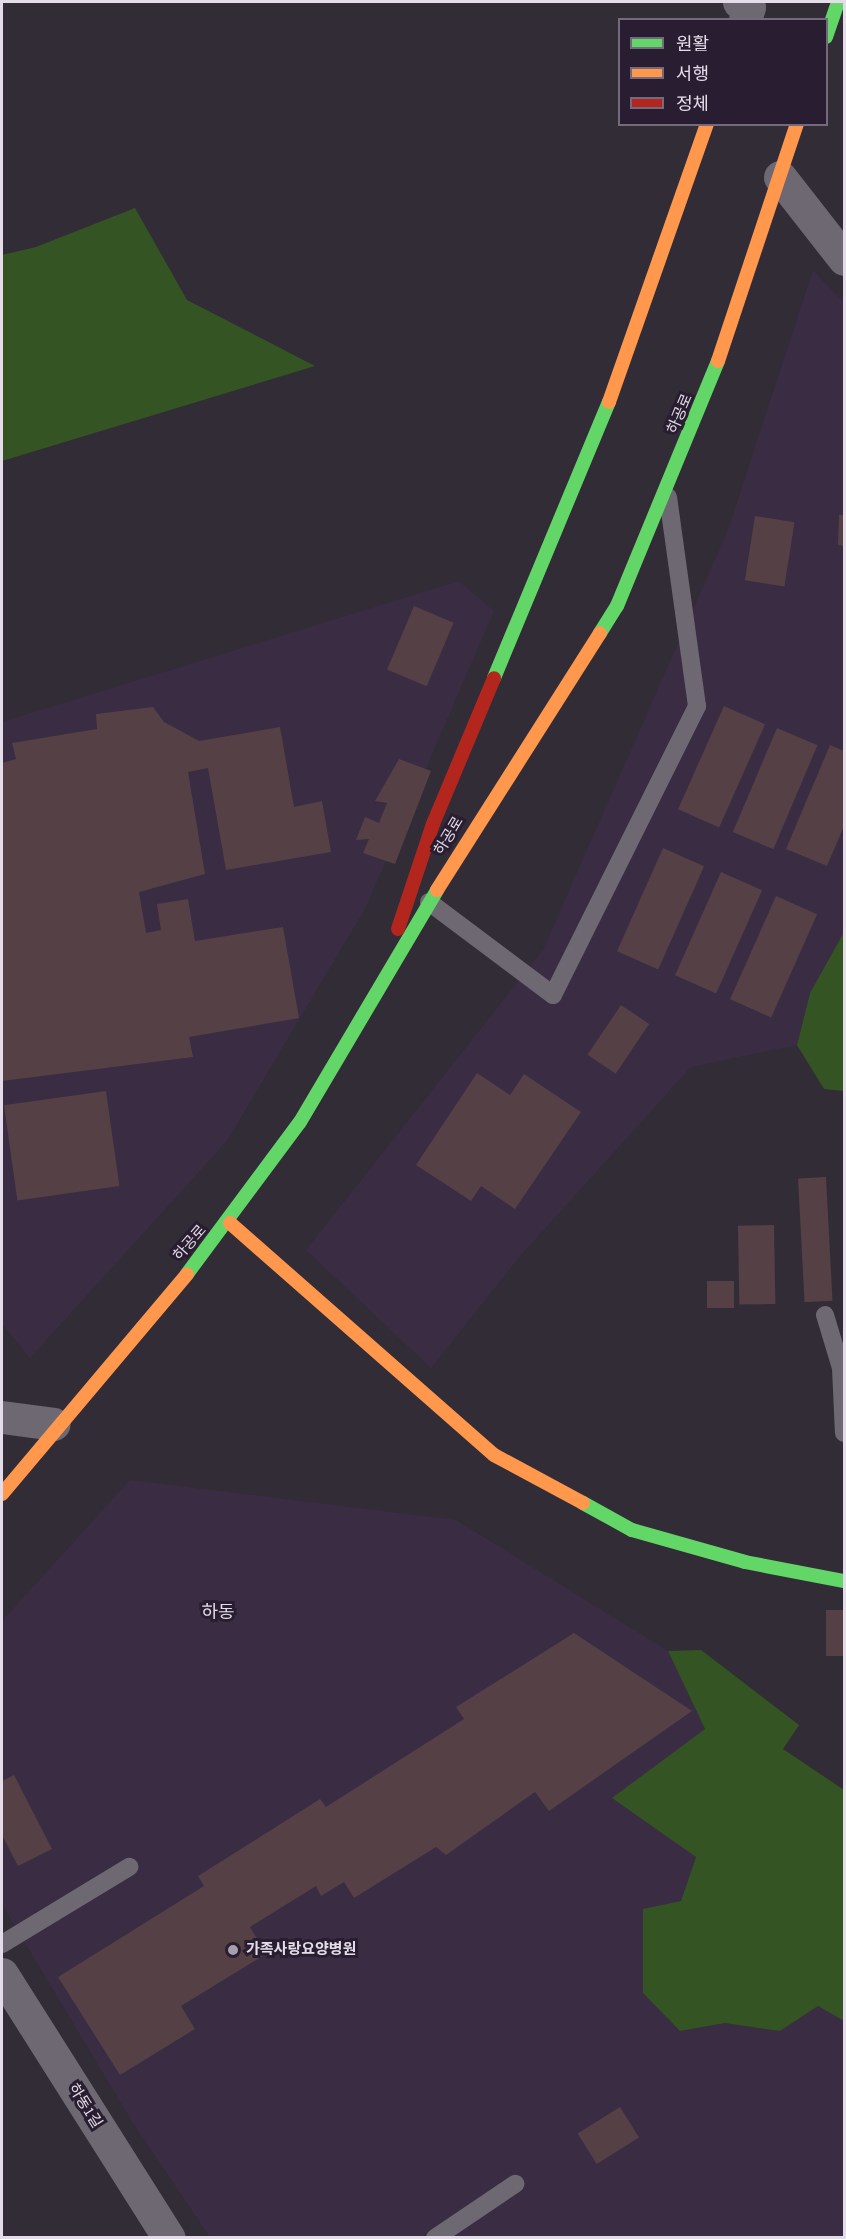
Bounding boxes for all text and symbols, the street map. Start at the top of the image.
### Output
legend [618,18,828,126]
text: 원활 [676,32,709,57]
text: 서행 [676,62,709,87]
text: 정체 [676,92,709,117]
street label: 하공로 [664,391,696,437]
street label: 하공로 [431,814,467,858]
street label: 하공로 [170,1221,210,1265]
district label: 하동 [201,1602,235,1624]
marker: 가족사랑요양병원 [224,1941,242,1959]
place label: 가족사랑요양병원 [246,1941,356,1959]
street label: 하동1길 [64,2081,106,2131]

